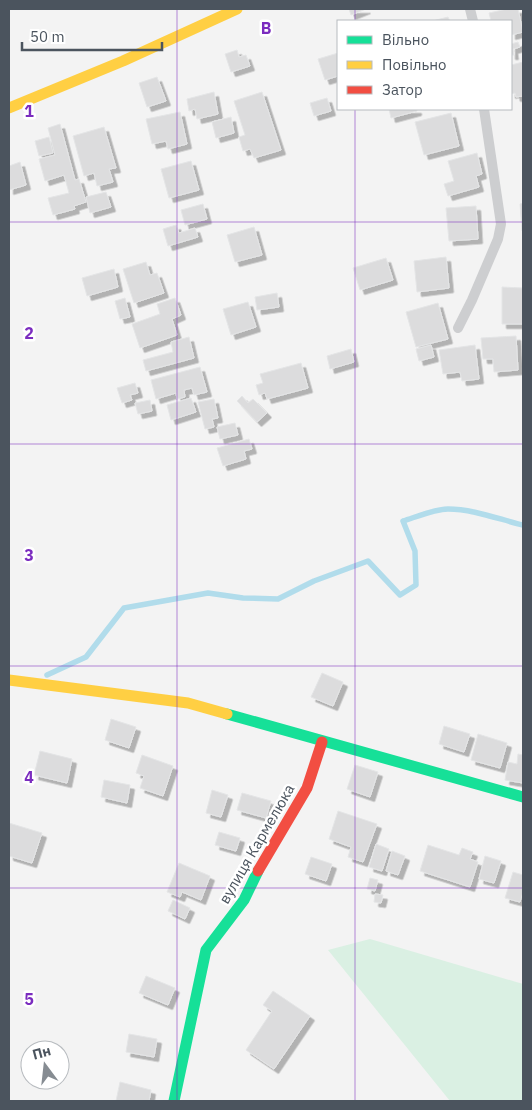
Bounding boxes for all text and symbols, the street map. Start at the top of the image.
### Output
text: B [261,18,272,38]
scale bar [22,20,162,52]
legend [337,20,512,110]
text: 50 m [30,27,65,46]
text: Вільно [382,30,429,49]
text: Повільно [382,55,446,74]
text: Затор [382,80,423,99]
text: 1 [24,101,34,121]
text: 2 [24,323,34,343]
text: 3 [24,545,34,565]
text: 4 [24,767,34,787]
street label: вулиця Кармелюка [215,781,299,907]
text: 5 [24,989,34,1009]
north arrow [20,1040,70,1090]
text: Пн [30,1041,53,1064]

